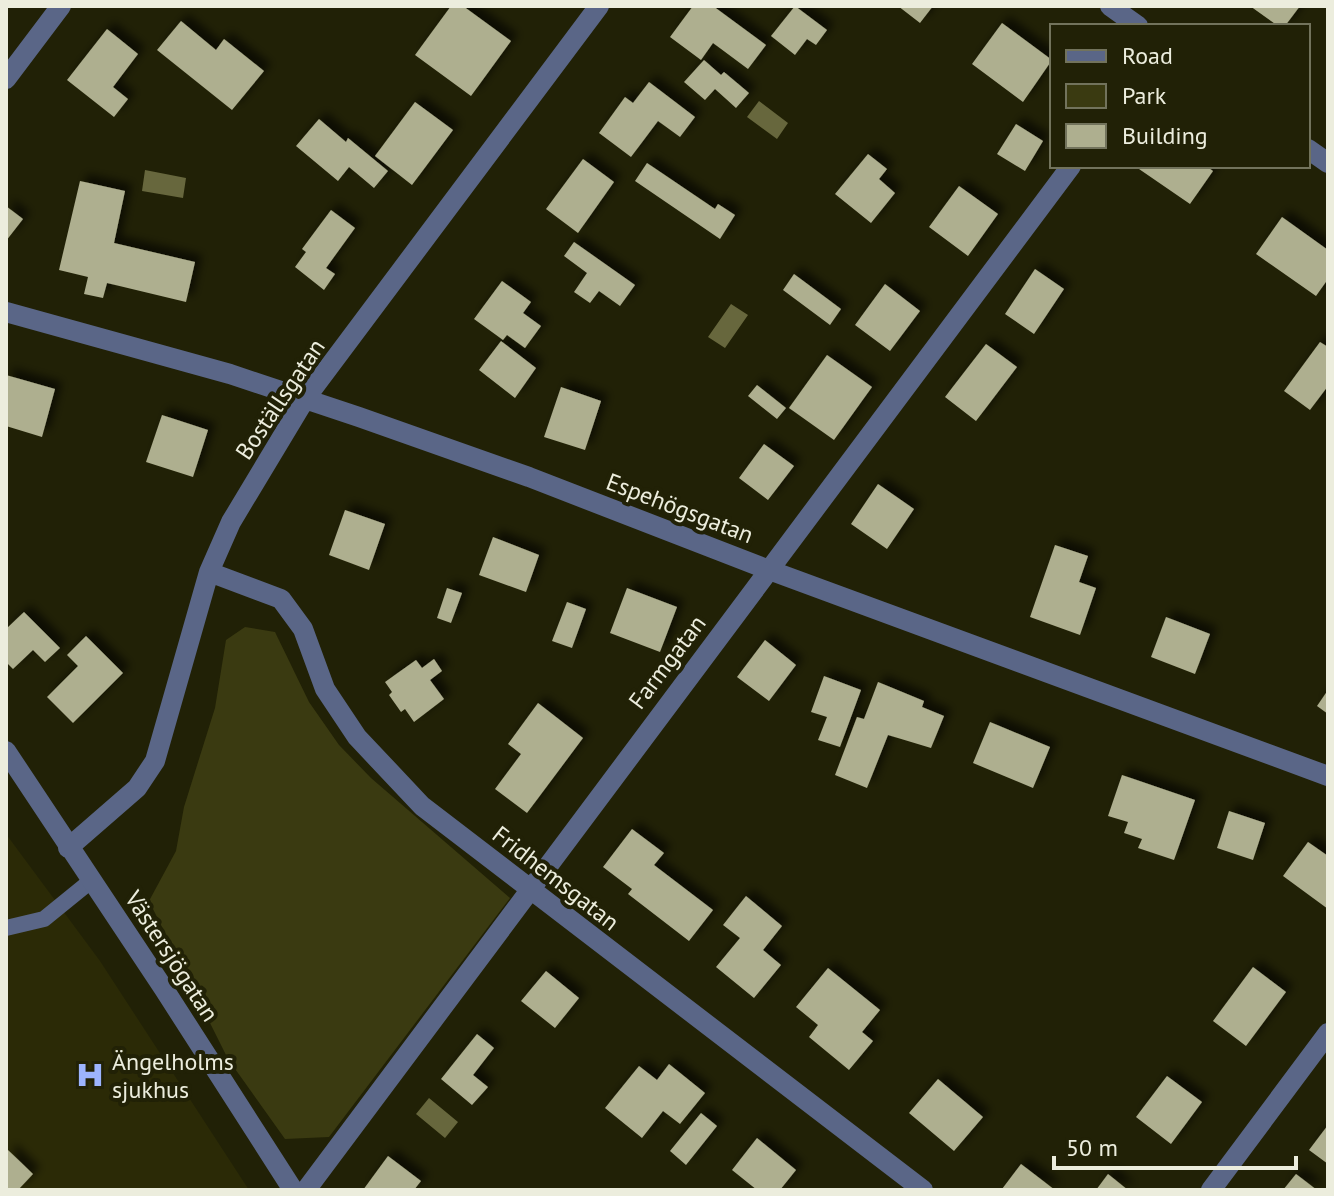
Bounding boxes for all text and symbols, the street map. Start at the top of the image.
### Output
legend [1050,24,1310,168]
text: Road [1122,40,1173,71]
text: Park [1122,80,1167,111]
text: Building [1122,120,1208,151]
street label: Boställsgatan [228,333,332,465]
street label: Espehögsgatan [602,466,758,550]
street label: Farmgatan [622,609,712,715]
street label: Fridhemsgatan [486,819,626,937]
street label: Västersjögatan [118,884,226,1027]
place label: Ängelholms sjukhus [112,1046,234,1105]
hospital icon: Ängelholms sjukhus [75,1060,105,1090]
scale bar [1054,1120,1296,1170]
text: 50 m [1066,1132,1118,1163]

